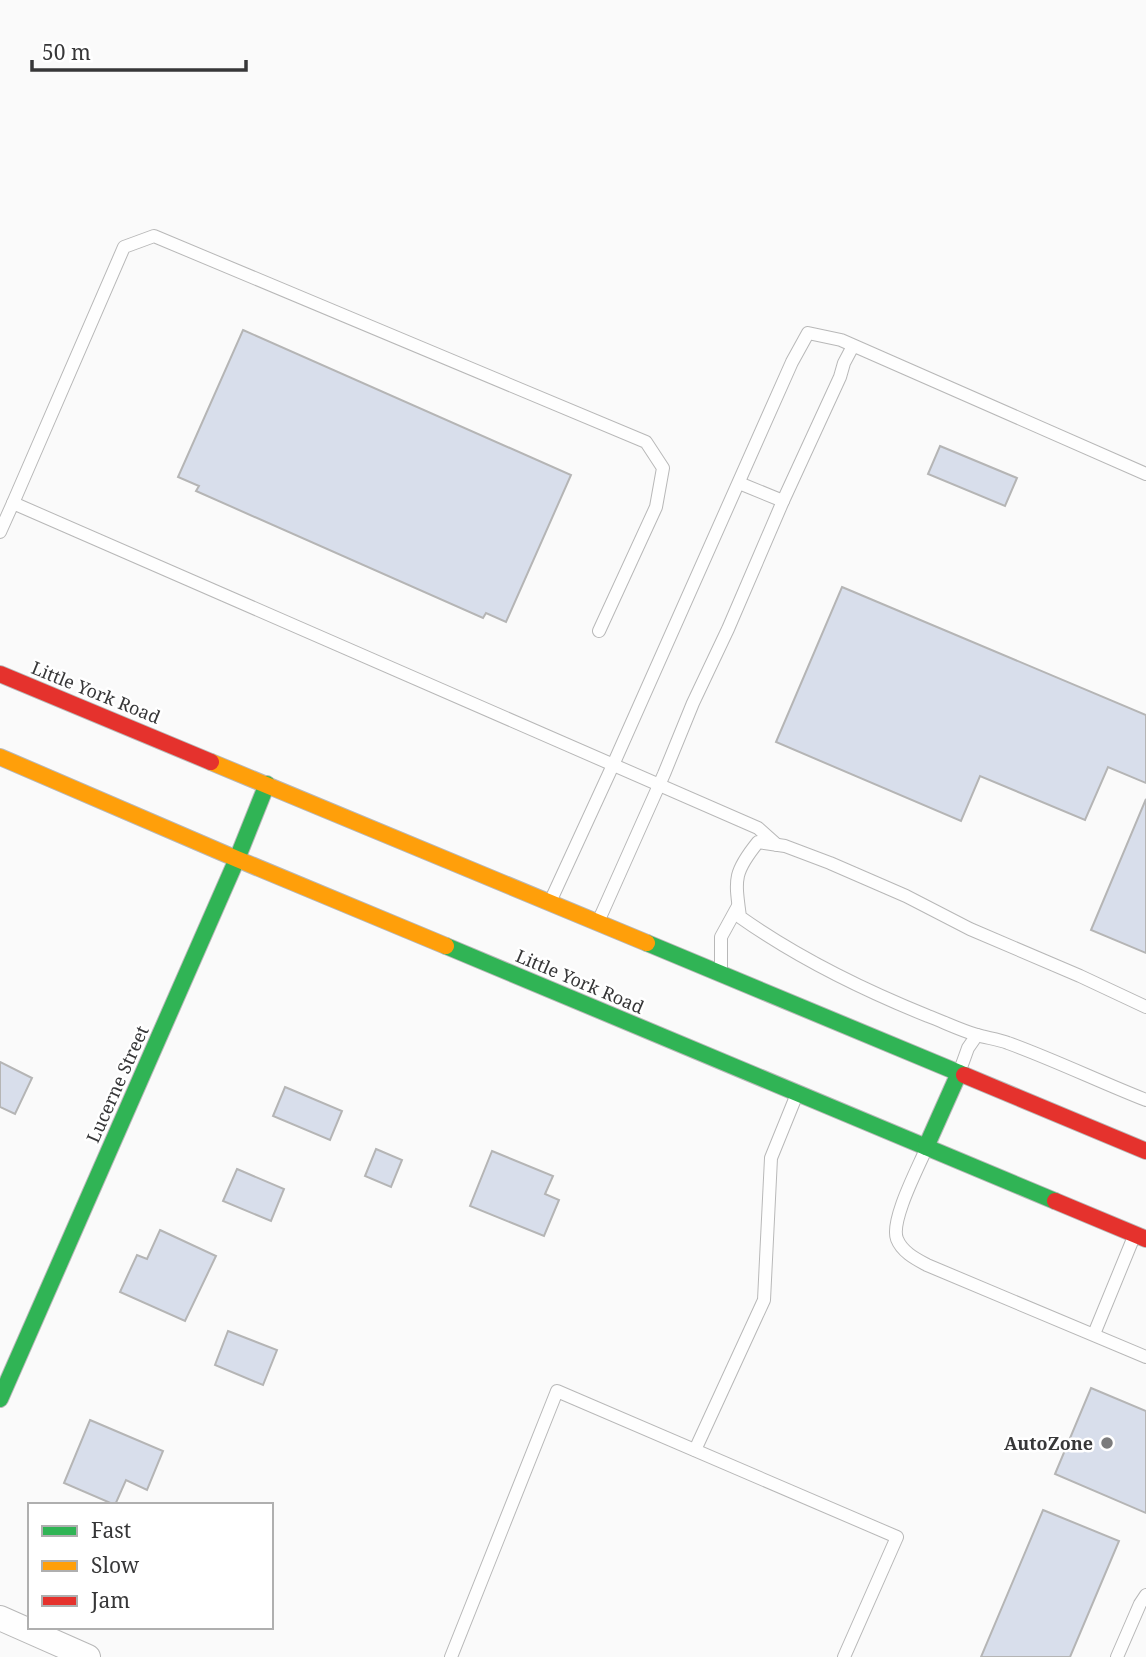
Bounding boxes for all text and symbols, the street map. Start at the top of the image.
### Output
scale bar [32,28,245,72]
text: 50 m [42,38,91,66]
street label: Little York Road [28,655,164,729]
street label: Little York Road [512,943,648,1019]
street label: Lucerne Street [80,1022,154,1146]
place label: AutoZone [1004,1431,1093,1455]
marker: AutoZone [1099,1435,1115,1451]
legend [28,1503,273,1629]
text: Fast [91,1516,131,1544]
text: Slow [91,1551,140,1579]
text: Jam [90,1586,130,1614]

